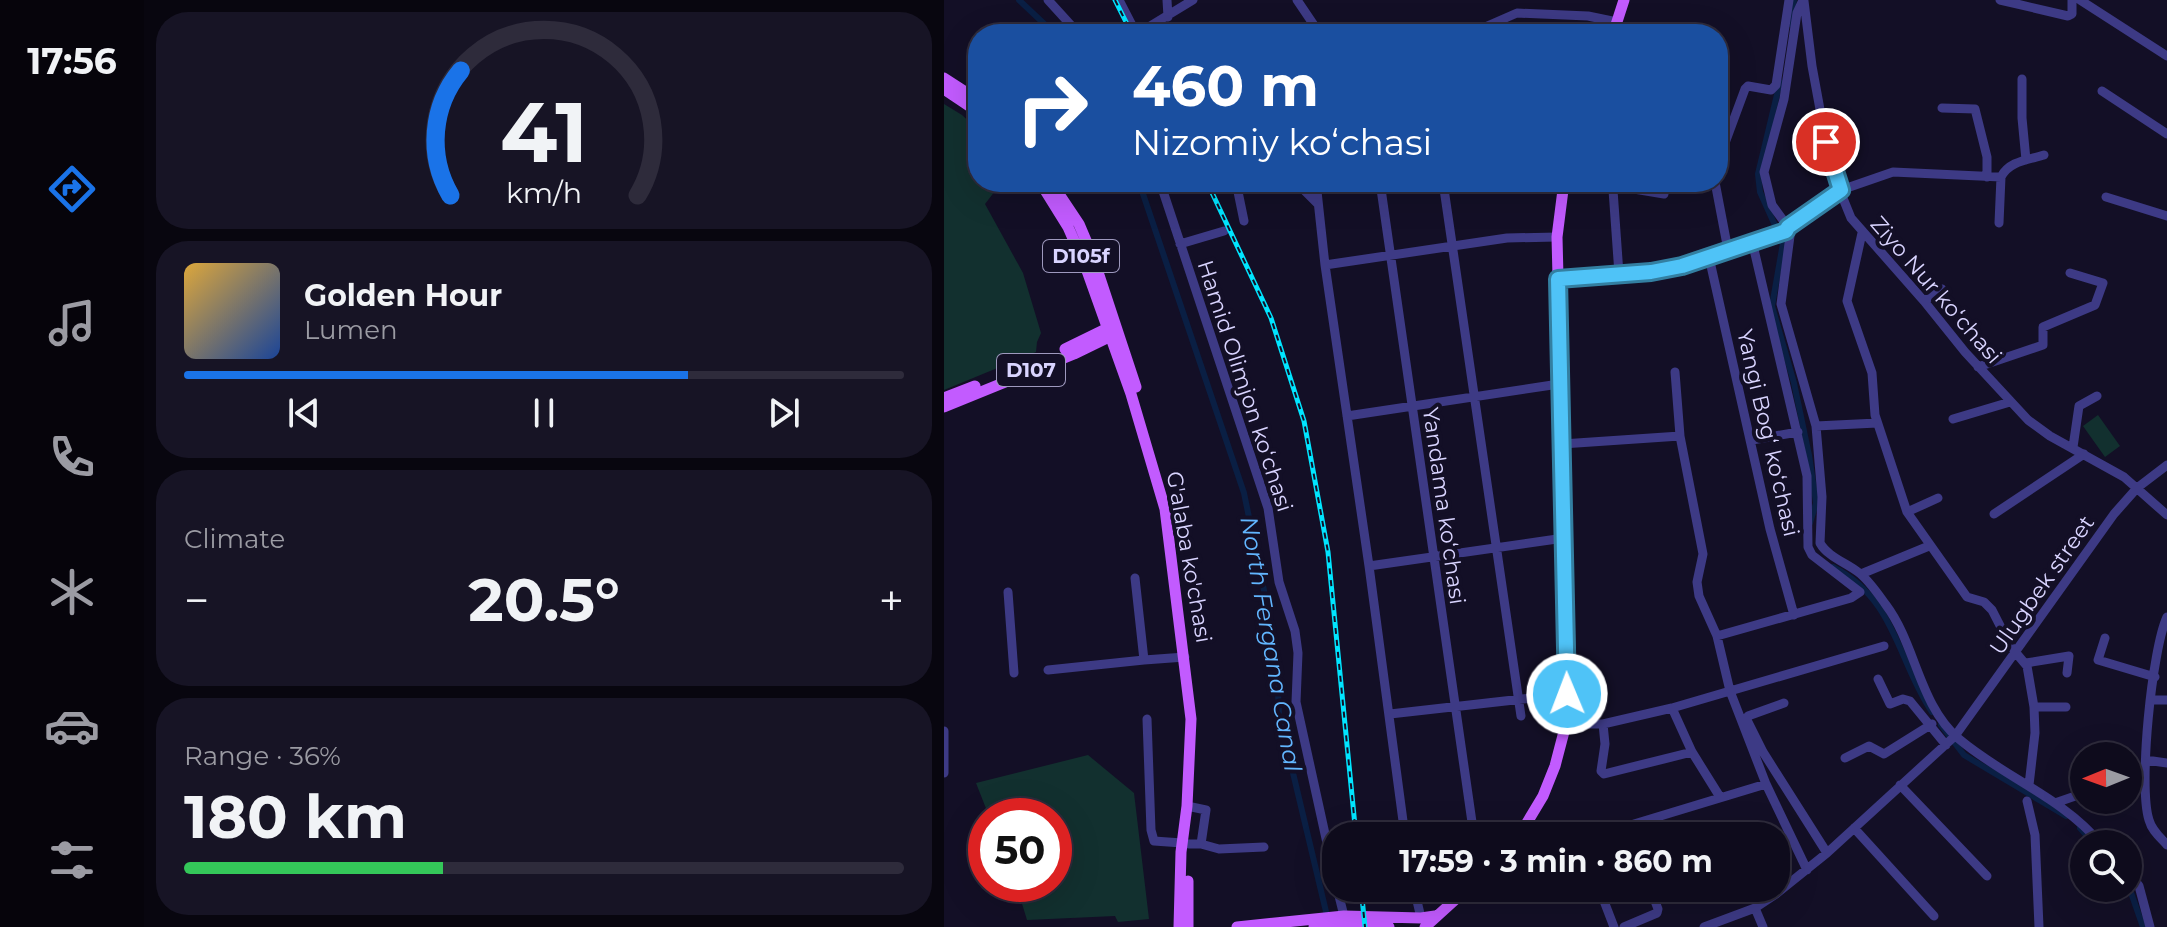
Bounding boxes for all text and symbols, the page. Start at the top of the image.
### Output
text: 17:56 [27,39,117,83]
text: 460 m [1132,52,1319,120]
icon: right [1000,56,1104,160]
text: 41 [500,81,588,183]
pin [1792,108,1860,176]
text: Nizomiy koʻchasi [1132,120,1432,164]
icon: arrive [1804,120,1848,164]
icon: directions [44,161,100,217]
text: km/h [506,176,582,211]
street label: Ziyo Nur koʻchasi [1865,211,2007,369]
road number: D105f [1043,240,1119,272]
street label: Hamid Olimjon koʻchasi [1192,257,1298,515]
text: Golden Hour [304,277,502,314]
icon: music [44,295,100,351]
text: Lumen [304,314,397,346]
street label: Yangi Bogʻ koʻchasi [1731,327,1805,539]
road number: D107 [997,354,1065,386]
icon: previous [282,391,326,435]
icon: pause [522,391,566,435]
icon: next [762,391,806,435]
street label: Yandama koʻchasi [1417,406,1471,606]
icon: phone [44,429,100,485]
street label: G'alaba ko'chasi [1161,469,1217,645]
street label: Ulugbek street [1984,510,2100,660]
water label: North Fergana Canal [1234,514,1308,775]
text: Climate [184,523,285,555]
text: 20.5° [468,563,620,636]
icon: climate [44,564,100,620]
text: − [184,573,209,627]
text: + [879,573,904,627]
position arrow [1525,652,1609,736]
icon: car [44,698,100,754]
text: Range · 36% [184,740,341,772]
north arrow [2070,742,2142,814]
map controls [2070,742,2142,902]
text: 180 km [184,780,407,853]
speed limit sign: 50 [968,798,1072,902]
button: search [2070,830,2142,902]
icon: filters [44,832,100,888]
text: 17:59 · 3 min · 860 m [1399,843,1713,880]

